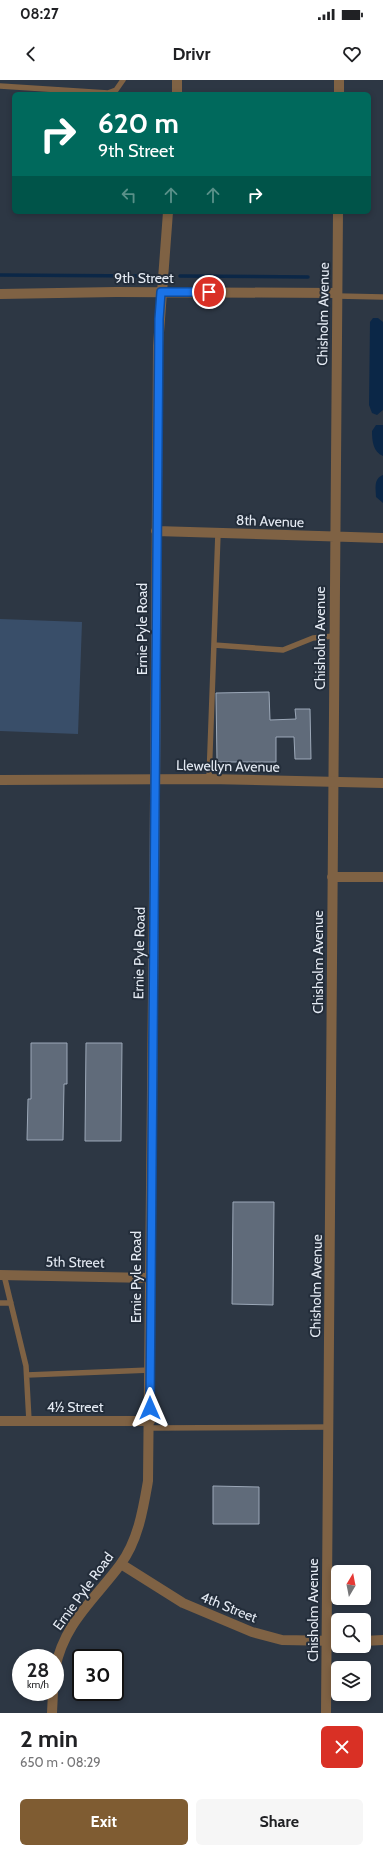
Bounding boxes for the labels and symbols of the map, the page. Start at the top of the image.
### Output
street label: Chisholm Avenue [313,262,333,366]
street label: 9th Street [114,269,174,287]
pin [192,275,226,309]
street label: 8th Avenue [236,511,304,531]
street label: Ernie Pyle Road [133,583,151,675]
street label: Chisholm Avenue [311,586,329,690]
street label: Llewellyn Avenue [176,756,280,776]
street label: Ernie Pyle Road [129,907,149,999]
street label: Chisholm Avenue [309,910,327,1014]
street label: Ernie Pyle Road [127,1231,145,1323]
street label: Chisholm Avenue [306,1234,326,1338]
street label: 5th Street [45,1252,105,1272]
position arrow [129,1387,171,1429]
street label: 4½ Street [47,1398,104,1416]
street label: Ernie Pyle Road [49,1548,117,1634]
street label: Chisholm Avenue [304,1558,322,1662]
north arrow [331,1565,371,1605]
street label: 4th Street [198,1588,260,1627]
speed limit sign: 30 [72,1649,124,1701]

